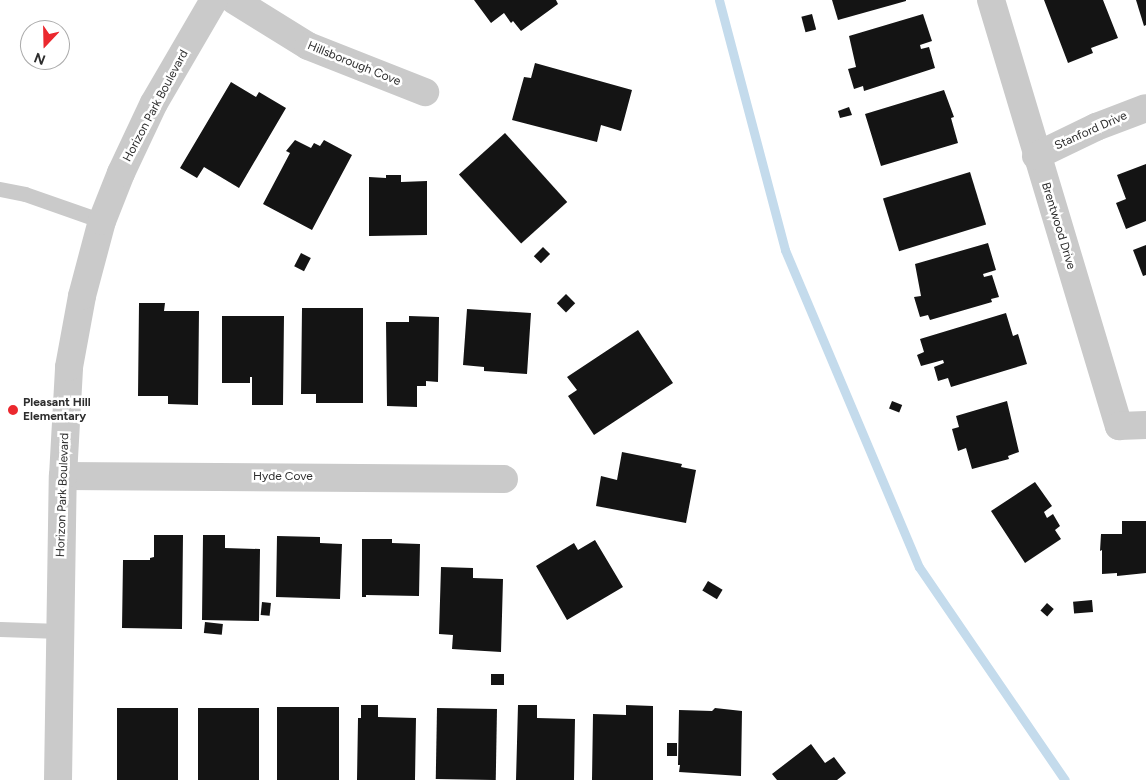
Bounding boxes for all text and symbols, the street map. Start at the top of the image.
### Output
north arrow [20,20,70,70]
street label: Hillsborough Cove [305,39,403,89]
street label: Horizon Park Boulevard [120,48,192,164]
text: N [32,49,48,68]
street label: Stanford Drive [1053,109,1129,153]
street label: Brentwood Drive [1038,181,1078,271]
place label: Pleasant Hill Elementary [23,396,91,424]
marker: Pleasant Hill Elementary [7,404,19,416]
street label: Horizon Park Boulevard [54,433,72,557]
street label: Hyde Cove [253,470,313,484]

